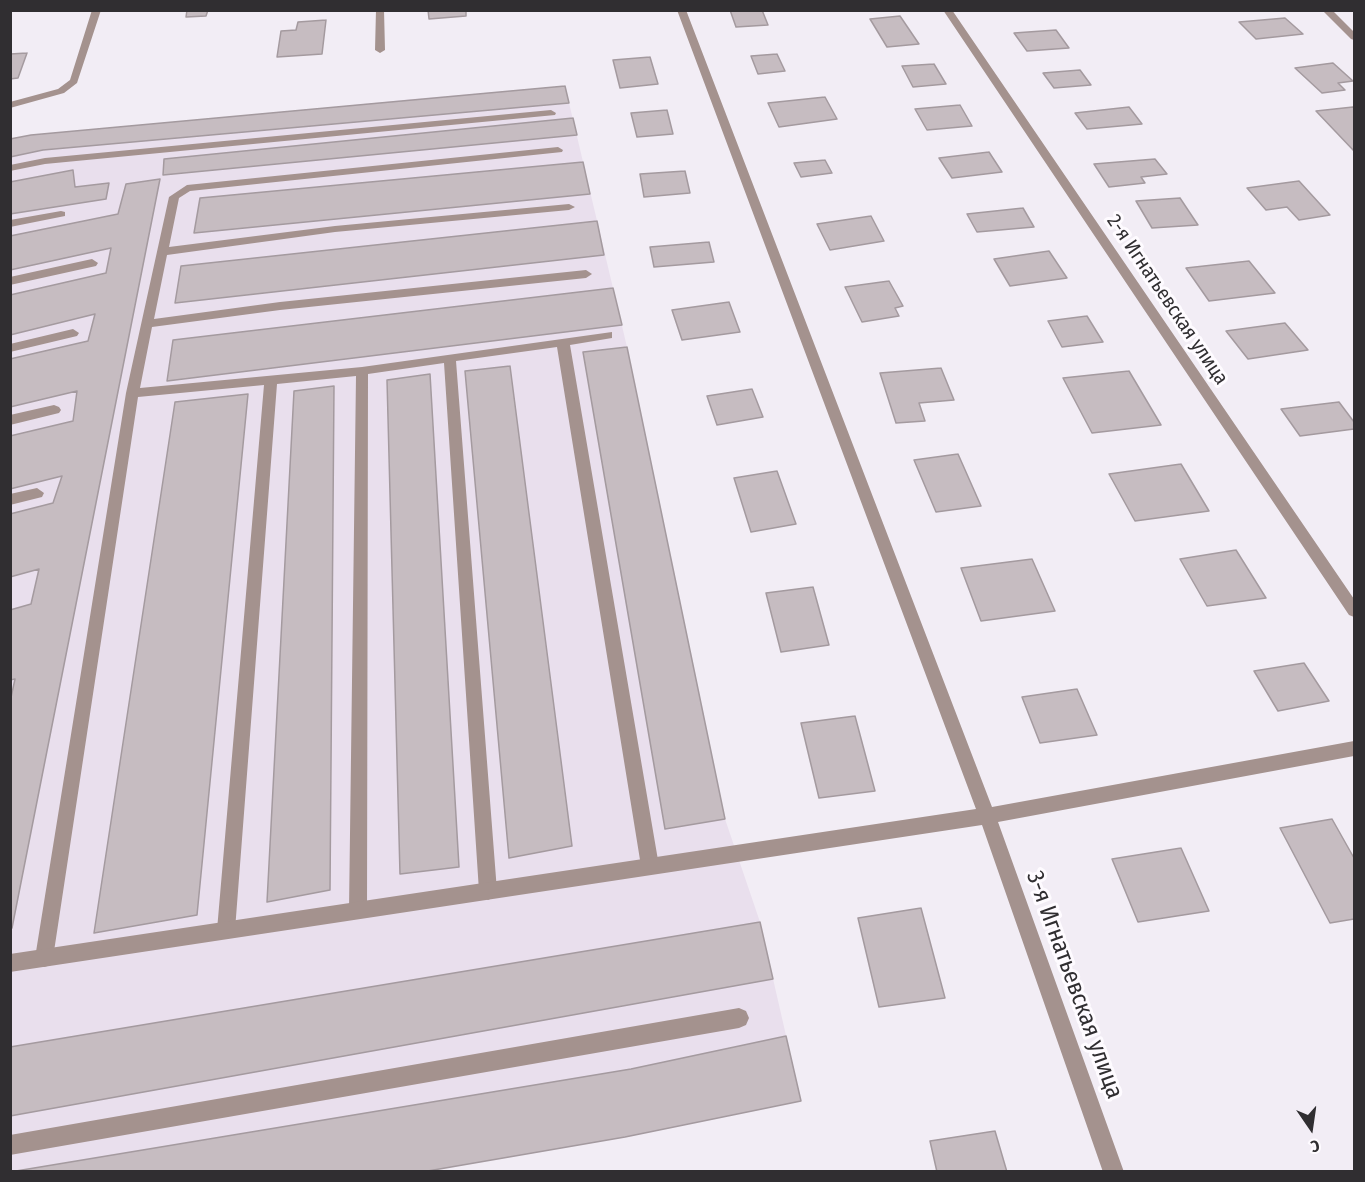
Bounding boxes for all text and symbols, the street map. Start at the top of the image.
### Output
street label: 2-я Игнатьевская улица [1101,210,1233,390]
street label: 3-я Игнатьевская улица [1019,867,1129,1103]
north arrow [1281,1098,1341,1158]
text: С [1309,1136,1321,1156]

